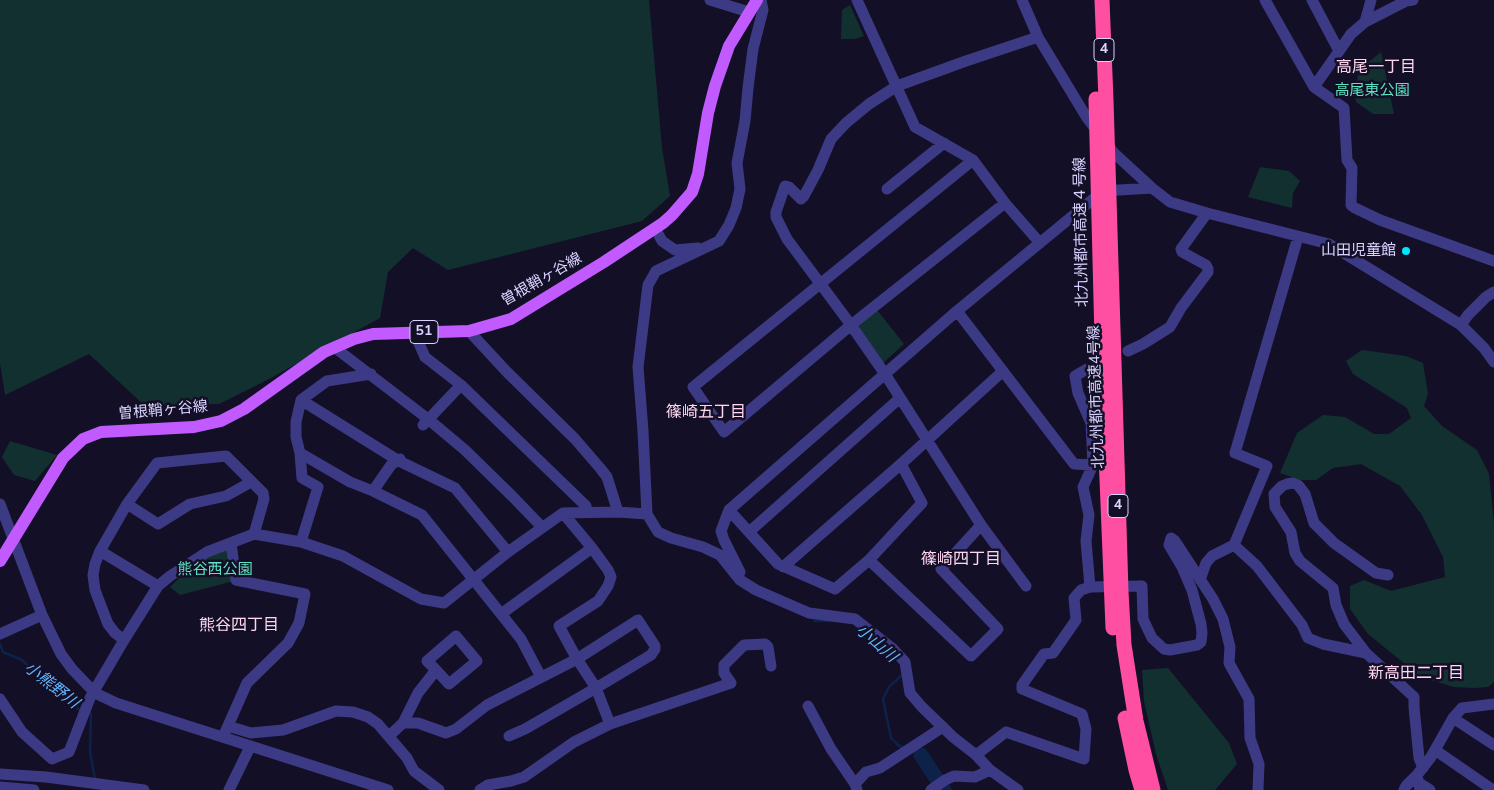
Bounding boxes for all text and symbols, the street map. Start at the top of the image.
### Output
road number: 4 [1094,38,1114,62]
district label: 高尾一丁目 [1336,58,1416,78]
park label: 高尾東公園 [1335,82,1409,100]
street label: 北九州都市高速４号線 [1072,157,1092,307]
place label: 山田児童館 [1321,242,1396,260]
marker: 山田児童館 [1400,245,1412,257]
street label: 曽根鞘ヶ谷線 [499,250,585,310]
road number: 51 [410,321,438,344]
street label: 北九州都市高速4号線 [1085,325,1109,469]
street label: 曽根鞘ヶ谷線 [117,398,209,424]
district label: 篠崎五丁目 [666,403,746,423]
road number: 4 [1108,494,1128,518]
district label: 篠崎四丁目 [921,550,1001,570]
park label: 熊谷西公園 [178,561,252,579]
district label: 熊谷四丁目 [199,616,279,636]
water label: 小山川 [852,621,900,667]
water label: 小熊野川 [20,659,82,713]
district label: 新高田二丁目 [1368,664,1464,684]

